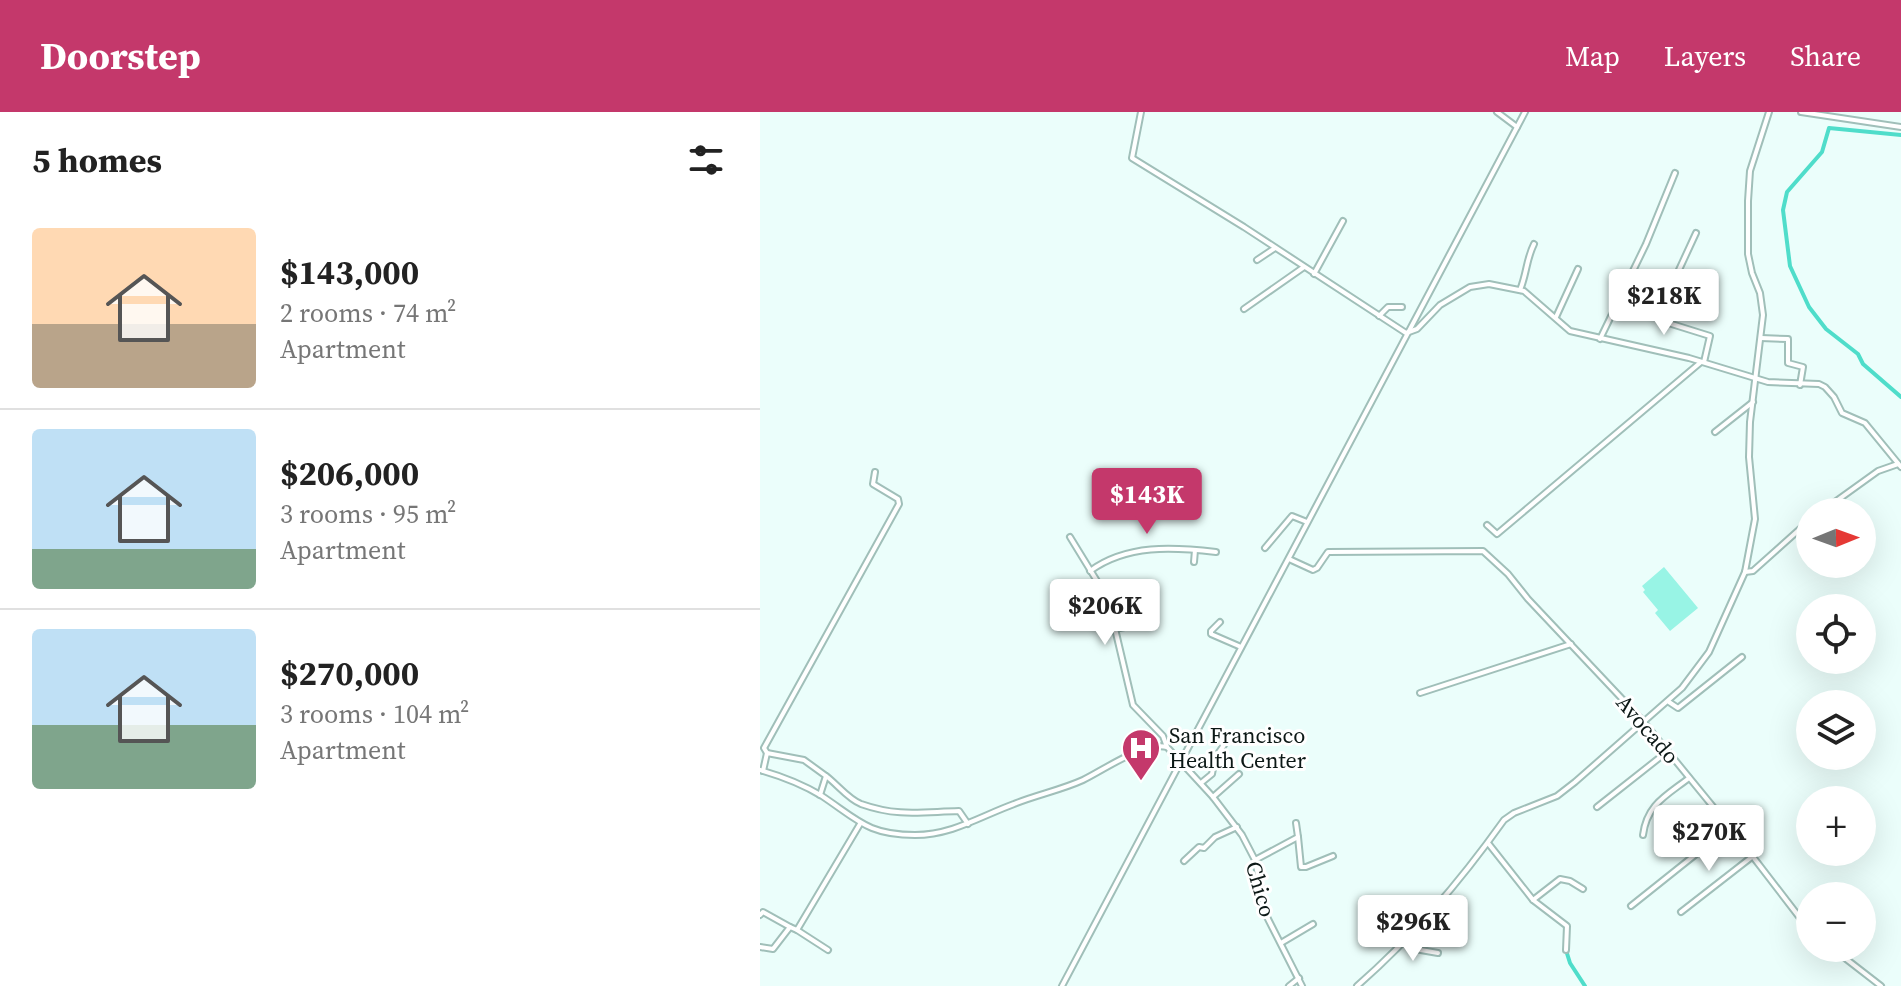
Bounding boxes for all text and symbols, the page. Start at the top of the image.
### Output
text: Doorstep [40,30,201,82]
text: Map [1565,37,1620,75]
text: Layers [1664,37,1746,75]
text: Share [1790,37,1861,75]
text: 5 homes [32,137,162,183]
icon: filters [684,138,728,182]
text: $143,000 [280,249,419,295]
icon: home [96,260,192,356]
pin: $218K [1608,269,1720,337]
text: $218K [1627,277,1701,313]
text: 2 rooms · 74 m² [280,295,456,331]
text: Apartment [280,331,405,367]
text: $206,000 [280,450,419,496]
icon: home [96,461,192,557]
pin: $143K [1091,468,1203,536]
text: $143K [1110,476,1184,512]
text: 3 rooms · 95 m² [280,496,456,532]
north arrow [1796,498,1876,578]
map controls [1796,498,1876,962]
text: Apartment [280,532,405,568]
pin: $206K [1049,579,1161,647]
text: $206K [1068,587,1142,623]
button: locate [1796,594,1876,674]
text: $270,000 [280,650,419,696]
icon: home [96,661,192,757]
street label: Avocado [1610,688,1686,770]
button: layers [1796,690,1876,770]
text: 3 rooms · 104 m² [280,696,469,732]
place label: San Francisco Health Center [1169,720,1307,775]
hospital icon: San Francisco Health Center [1120,727,1162,782]
text: Apartment [280,732,405,768]
button: + [1796,786,1876,866]
pin: $270K [1653,805,1765,873]
text: $270K [1672,813,1746,849]
street label: Chico [1239,858,1283,920]
button: − [1796,882,1876,962]
pin: $296K [1357,895,1469,963]
text: $296K [1376,903,1450,939]

